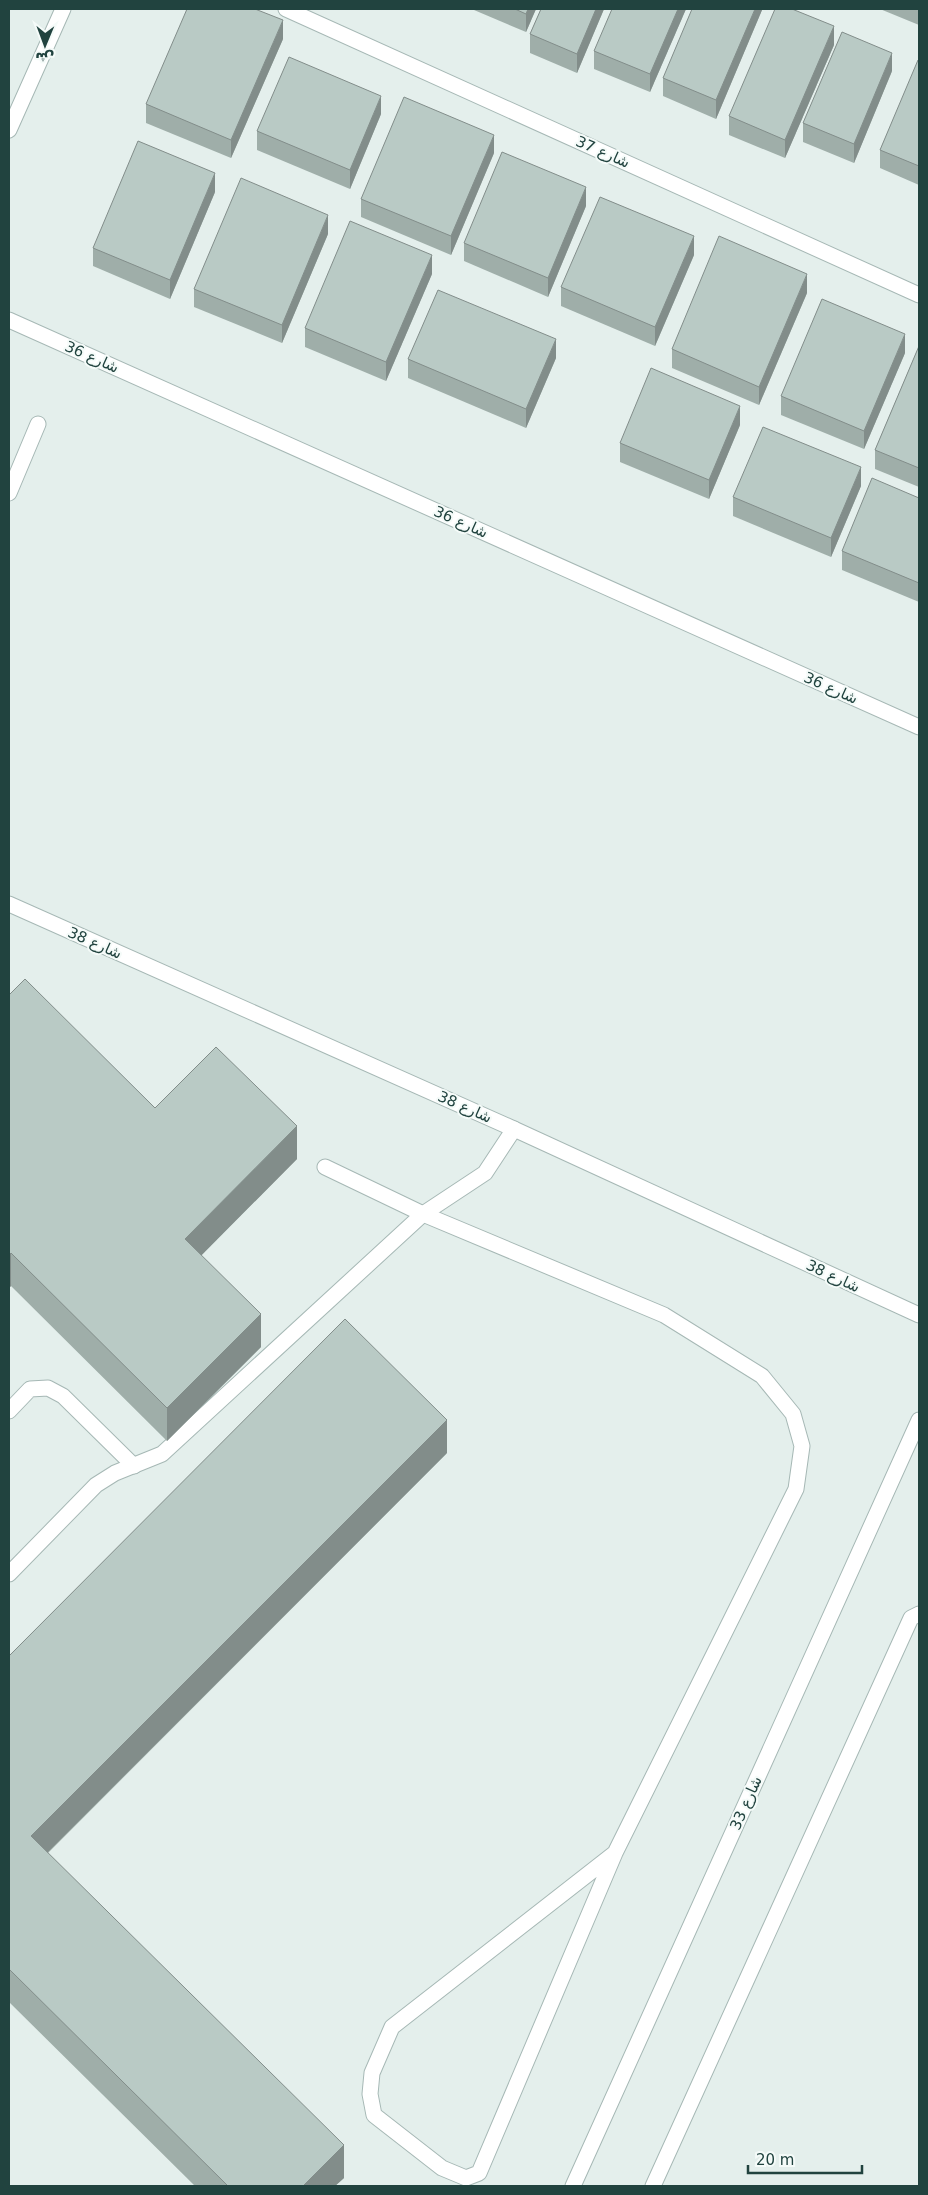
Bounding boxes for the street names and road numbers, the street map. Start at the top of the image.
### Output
street label: شارع 37 [573,132,633,172]
street label: شارع 36 [62,337,122,377]
street label: شارع 36 [431,502,491,542]
street label: شارع 36 [801,668,861,708]
street label: شارع 38 [65,923,125,963]
street label: شارع 38 [435,1087,495,1127]
street label: شارع 38 [803,1256,863,1296]
street label: شارع 33 [726,1773,766,1833]

